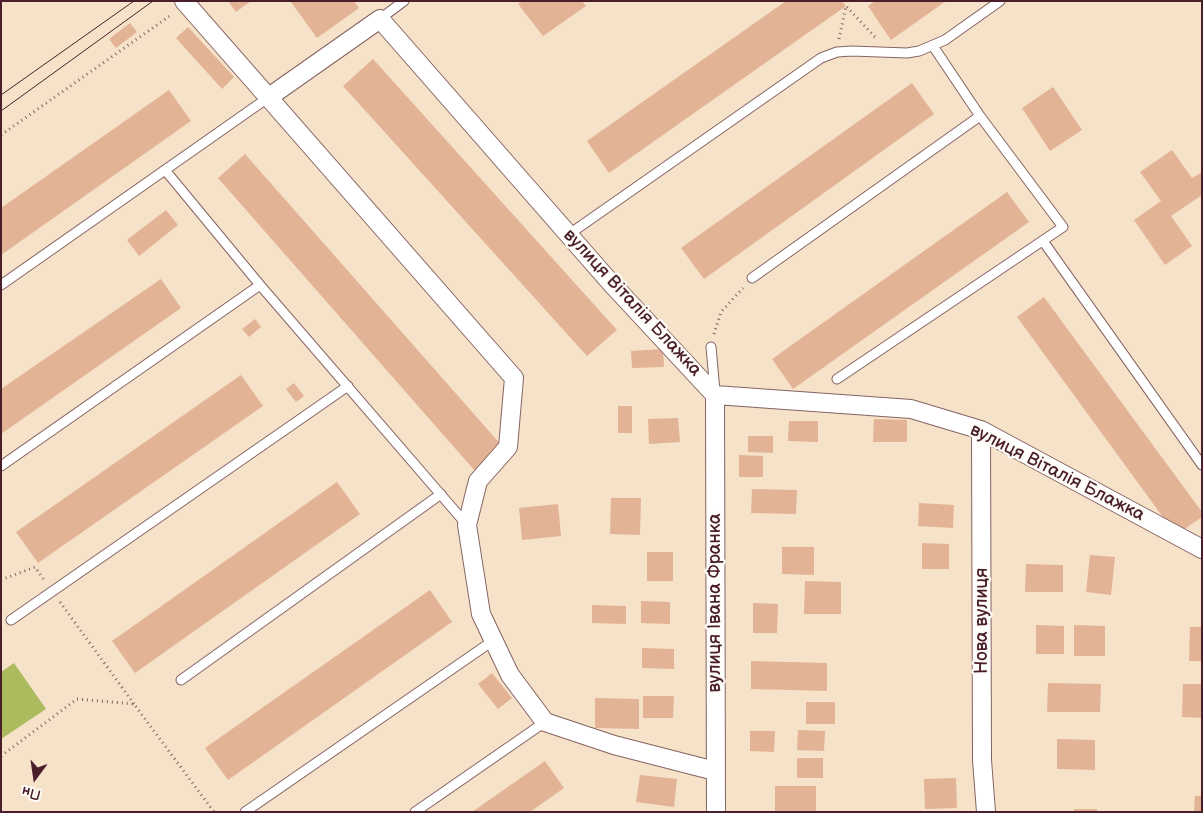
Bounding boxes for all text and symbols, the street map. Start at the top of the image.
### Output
street label: вулиця Віталія Блажка [558,225,706,381]
street label: вулиця Віталія Блажка [966,420,1148,526]
street label: вулиця Івана Франка [704,513,726,693]
street label: Нова вулиця [971,568,993,674]
north arrow [10,753,60,803]
text: Пн [20,783,42,804]

